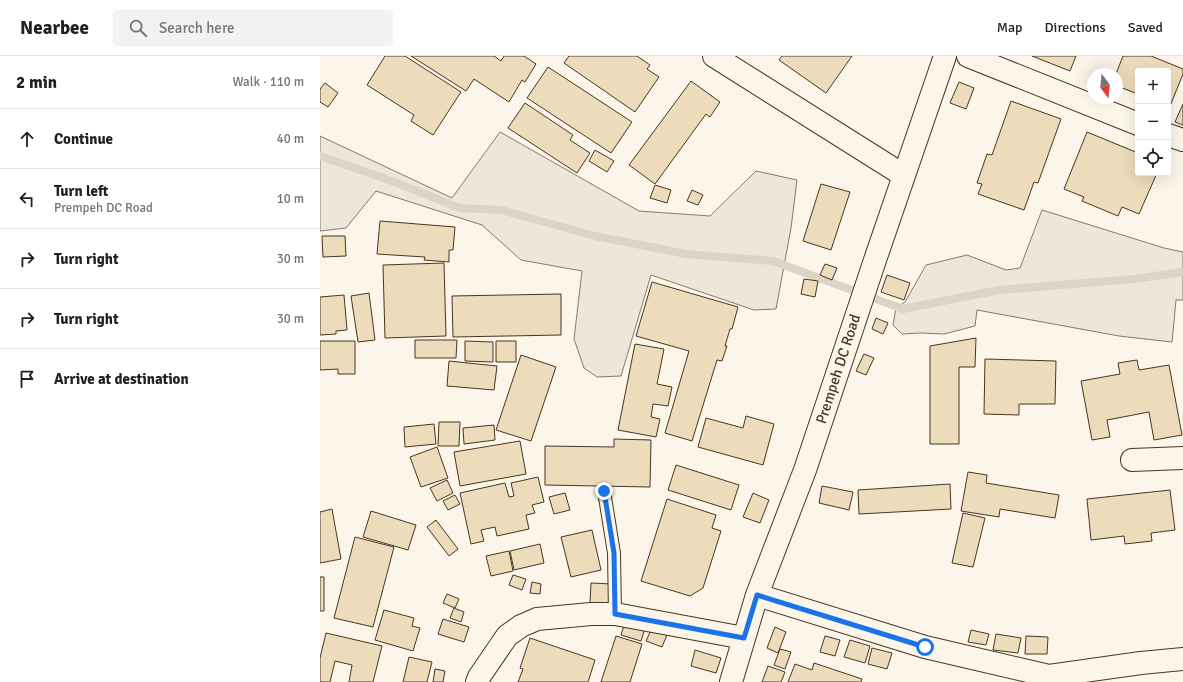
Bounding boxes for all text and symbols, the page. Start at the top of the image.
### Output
search box [113,10,393,46]
text: Nearbee [20,16,89,40]
icon: search [127,17,149,39]
text: Search here [159,19,235,37]
text: Map [997,19,1023,36]
text: Directions [1045,19,1106,36]
text: Saved [1128,19,1163,36]
north arrow [1087,68,1123,104]
map controls [1135,68,1171,176]
button: + [1135,68,1171,104]
text: 2 min [16,72,57,93]
text: Walk · 110 m [233,74,304,90]
button: − [1135,104,1171,140]
icon: ahead [16,128,38,150]
text: Continue [54,130,113,148]
text: 40 m [277,131,304,147]
button: locate [1135,140,1171,176]
text: Turn left [54,182,108,200]
icon: left [16,188,38,210]
text: 10 m [277,191,304,207]
text: Prempeh DC Road [54,200,153,216]
icon: right [16,248,38,270]
text: Turn right [54,250,119,268]
text: 30 m [277,251,304,267]
icon: right [16,308,38,330]
text: Turn right [54,310,119,328]
text: 30 m [277,311,304,327]
street label: Prempeh DC Road [812,312,864,426]
icon: arrive [16,368,38,390]
text: Arrive at destination [54,370,189,388]
route end [595,482,613,500]
route start [916,638,934,656]

